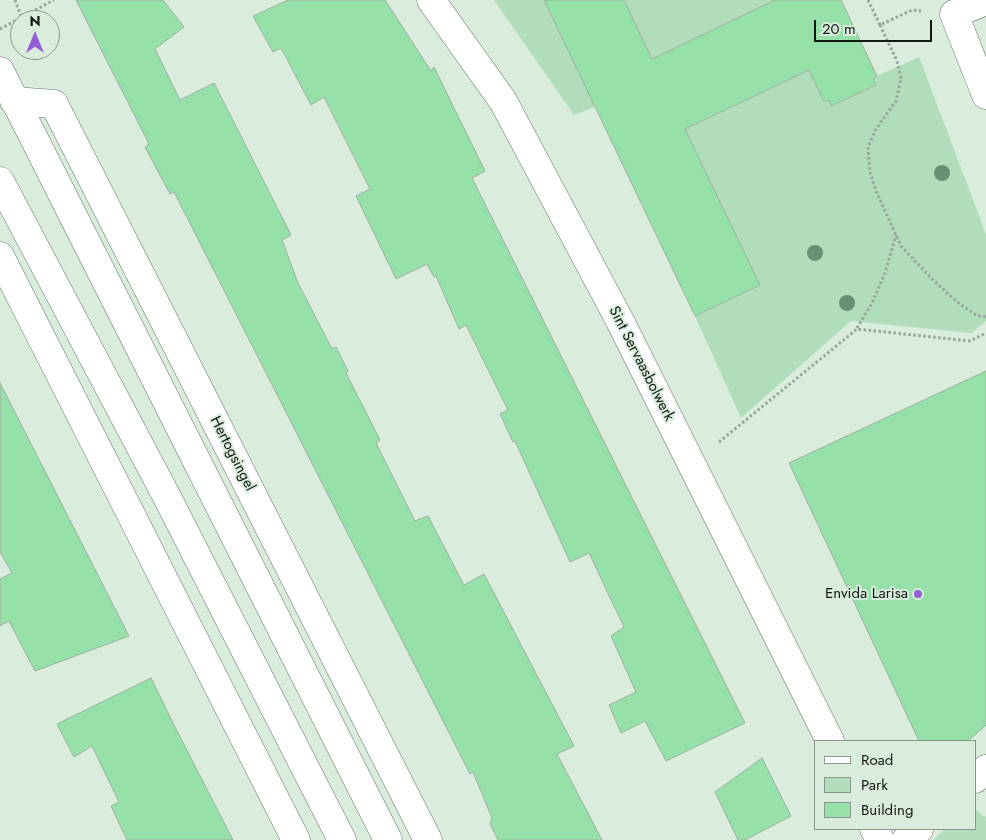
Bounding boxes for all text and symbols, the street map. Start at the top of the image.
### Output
north arrow [10,10,60,60]
scale bar [816,10,934,42]
text: N [29,11,41,31]
text: 20 m [822,18,856,40]
street label: Sint Servaasbolwerk [604,304,678,424]
street label: Hertogsingel [205,414,259,494]
place label: Envida Larisa [825,585,908,603]
marker: Envida Larisa [912,588,924,600]
legend [814,740,976,830]
text: Road [861,749,893,771]
text: Park [861,774,888,796]
text: Building [861,799,913,821]

